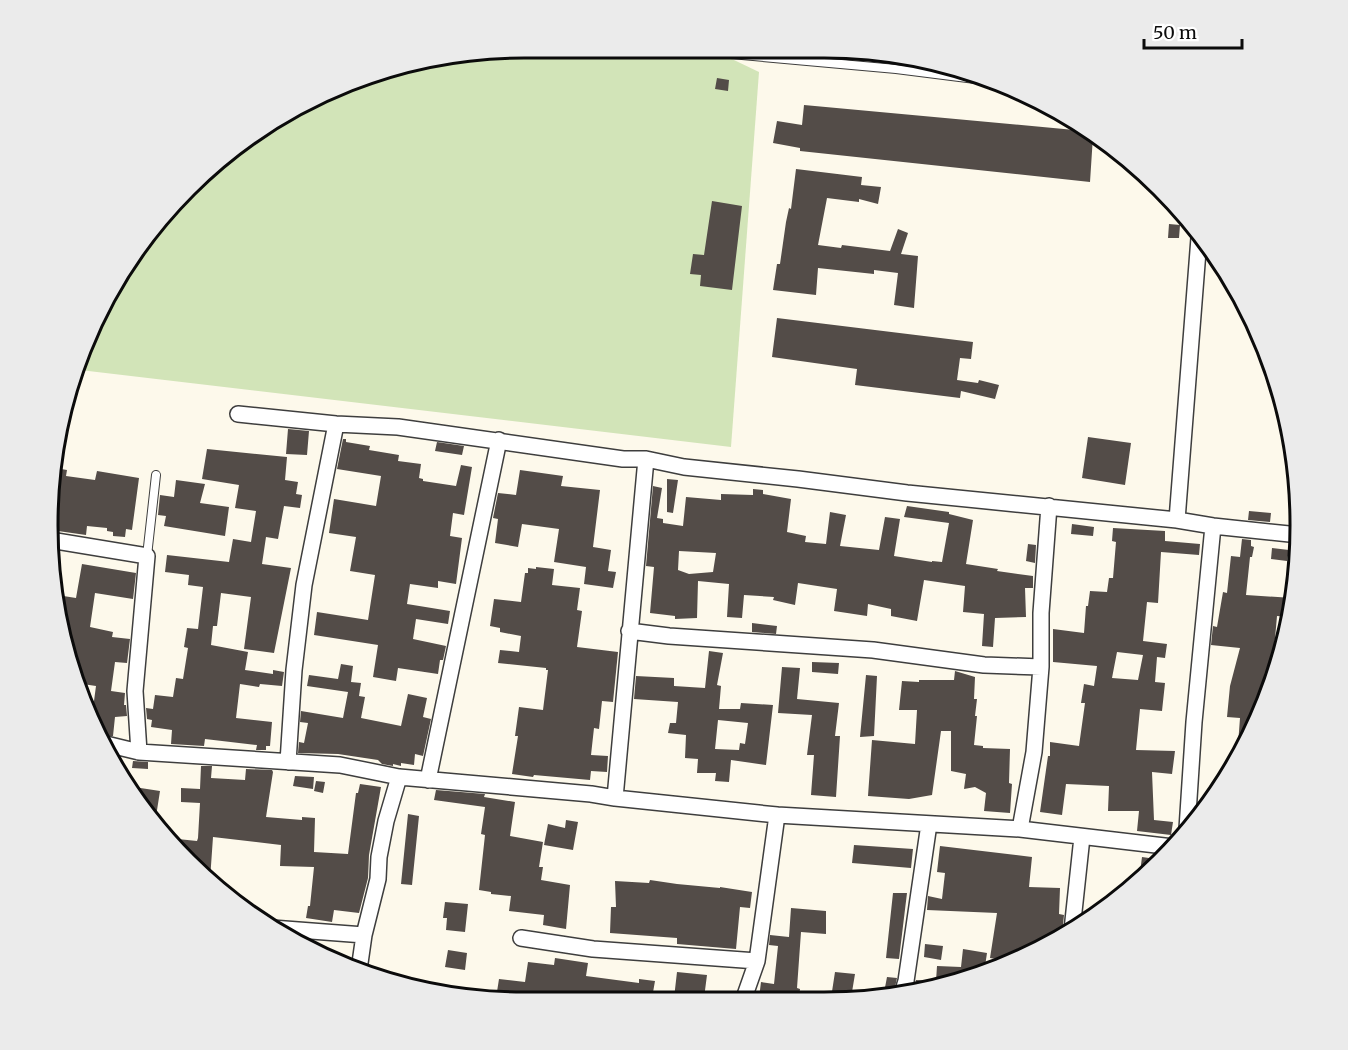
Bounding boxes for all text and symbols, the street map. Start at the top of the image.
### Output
scale bar [1144,12,1242,50]
text: 50 m [1153,21,1197,44]

